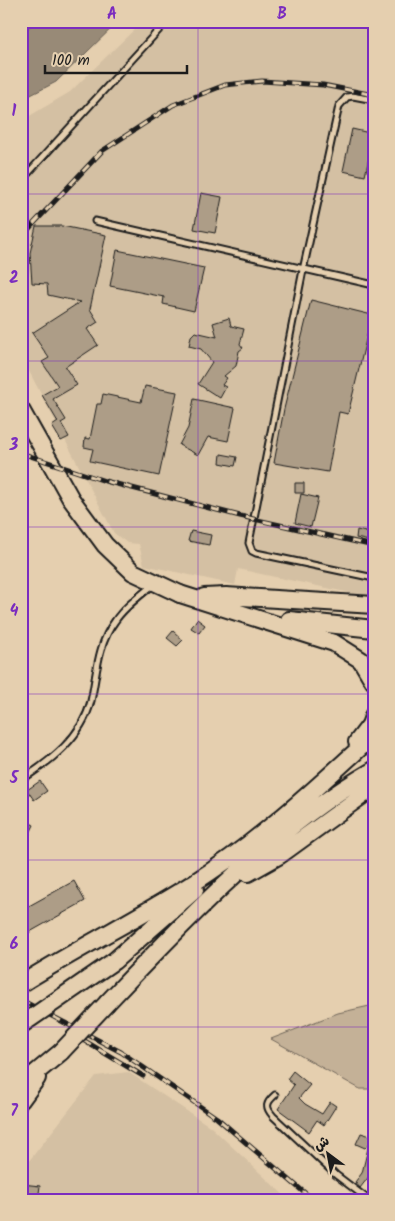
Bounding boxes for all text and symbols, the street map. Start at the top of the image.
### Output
text: A [107,2,117,27]
text: B [277,2,287,27]
scale bar [45,42,188,74]
text: 100 m [52,49,90,73]
text: 1 [12,99,17,124]
text: 2 [9,266,19,291]
text: 3 [9,433,19,458]
text: 4 [10,599,19,624]
text: 5 [9,766,20,791]
text: 6 [10,932,19,957]
text: 7 [10,1099,18,1124]
north arrow [302,1128,352,1178]
text: ش [309,1130,334,1157]

